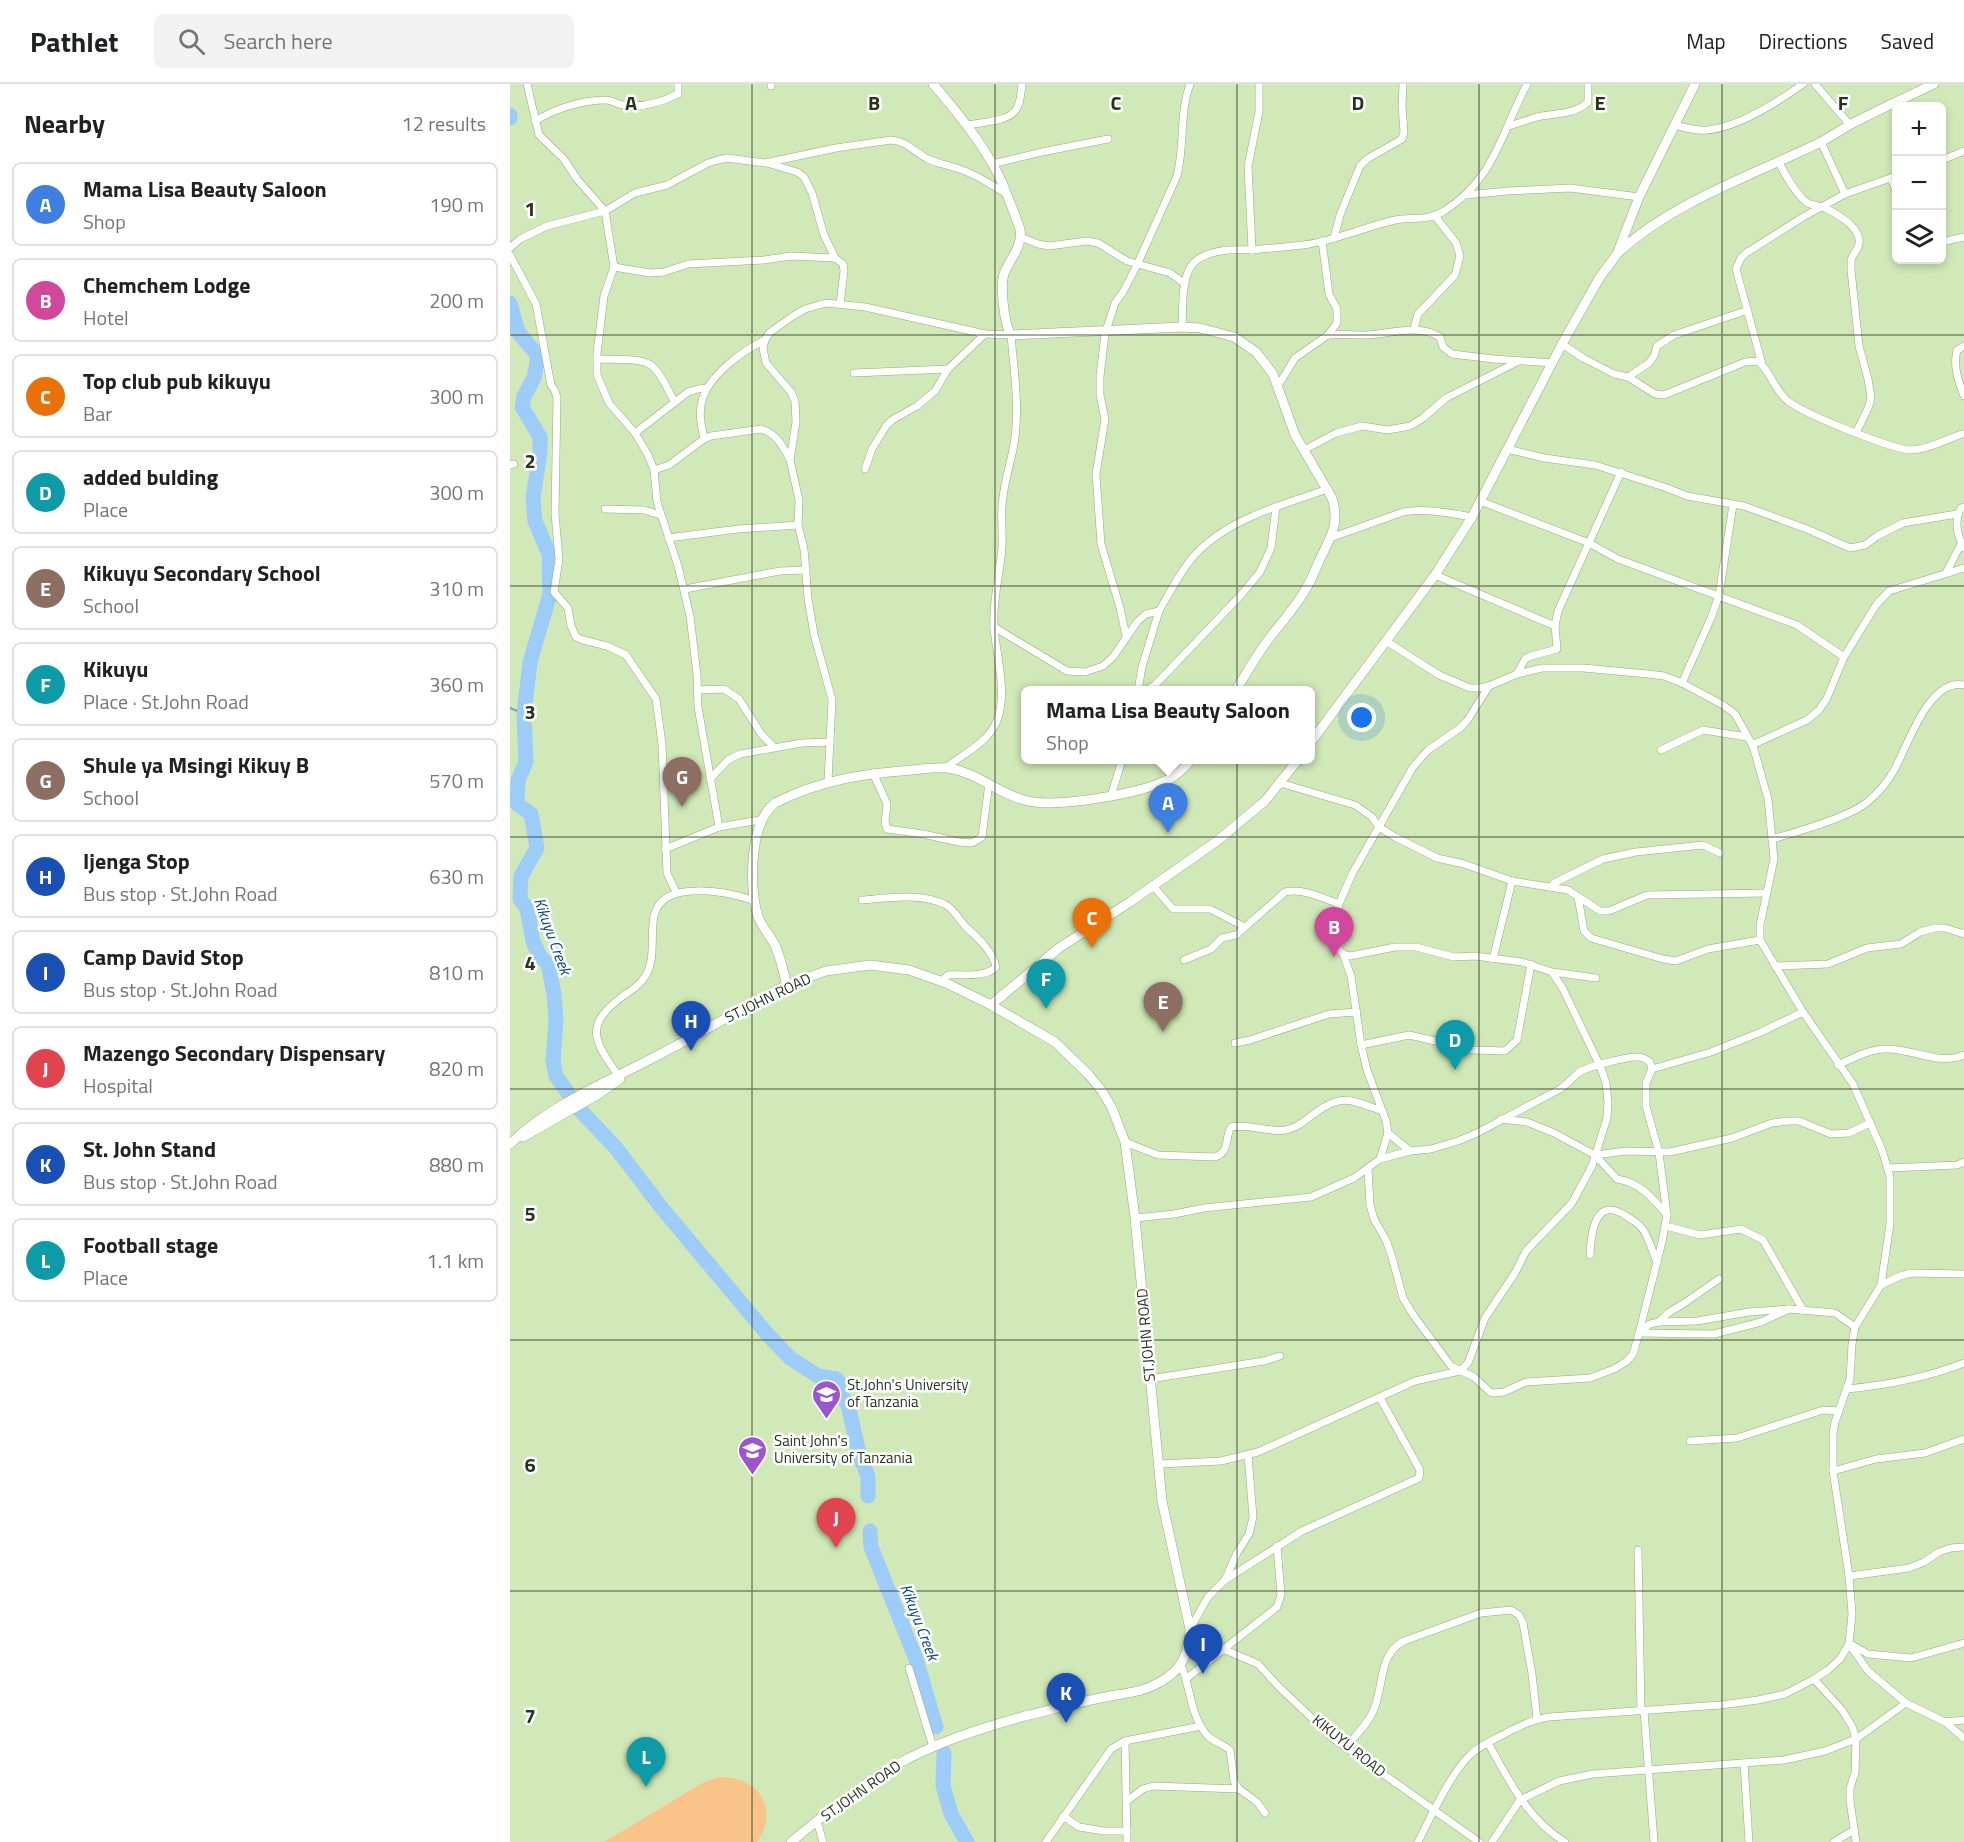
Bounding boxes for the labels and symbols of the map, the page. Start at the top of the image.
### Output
text: A [625,87,637,118]
text: B [868,87,880,118]
text: C [1111,87,1122,118]
text: D [1352,87,1364,118]
text: E [1594,87,1606,118]
text: F [1838,87,1849,118]
text: 1 [524,193,536,224]
text: 2 [524,445,536,476]
text: 3 [524,696,536,727]
your location [1347,703,1376,732]
pin: G [662,758,702,807]
pin: A [1148,784,1188,833]
water label: Kikuyu Creek [528,894,579,980]
pin: C [1072,898,1112,948]
pin: B [1314,908,1354,957]
text: 4 [524,947,536,978]
pin: F [1026,960,1066,1009]
street label: ST.JOHN ROAD [721,967,815,1028]
pin: E [1144,982,1182,1032]
pin: H [672,1002,711,1051]
pin: D [1436,1020,1474,1070]
text: 5 [524,1198,536,1229]
street label: ST.JOHN ROAD [1130,1287,1161,1383]
place label: St.John's University of Tanzania [847,1373,969,1413]
school or university icon: St.John's University of Tanzania [810,1378,842,1420]
place label: Saint John's University of Tanzania [774,1429,913,1469]
school or university icon: Saint John's University of Tanzania [737,1434,769,1476]
text: 6 [524,1449,536,1480]
pin: J [816,1498,856,1548]
water label: Kikuyu Creek [894,1580,946,1666]
pin: I [1184,1624,1222,1674]
pin: K [1046,1674,1086,1723]
text: 7 [524,1700,536,1731]
street label: KIKUYU ROAD [1307,1709,1391,1783]
pin: L [626,1738,666,1787]
street label: ST.JOHN ROAD [816,1754,906,1827]

